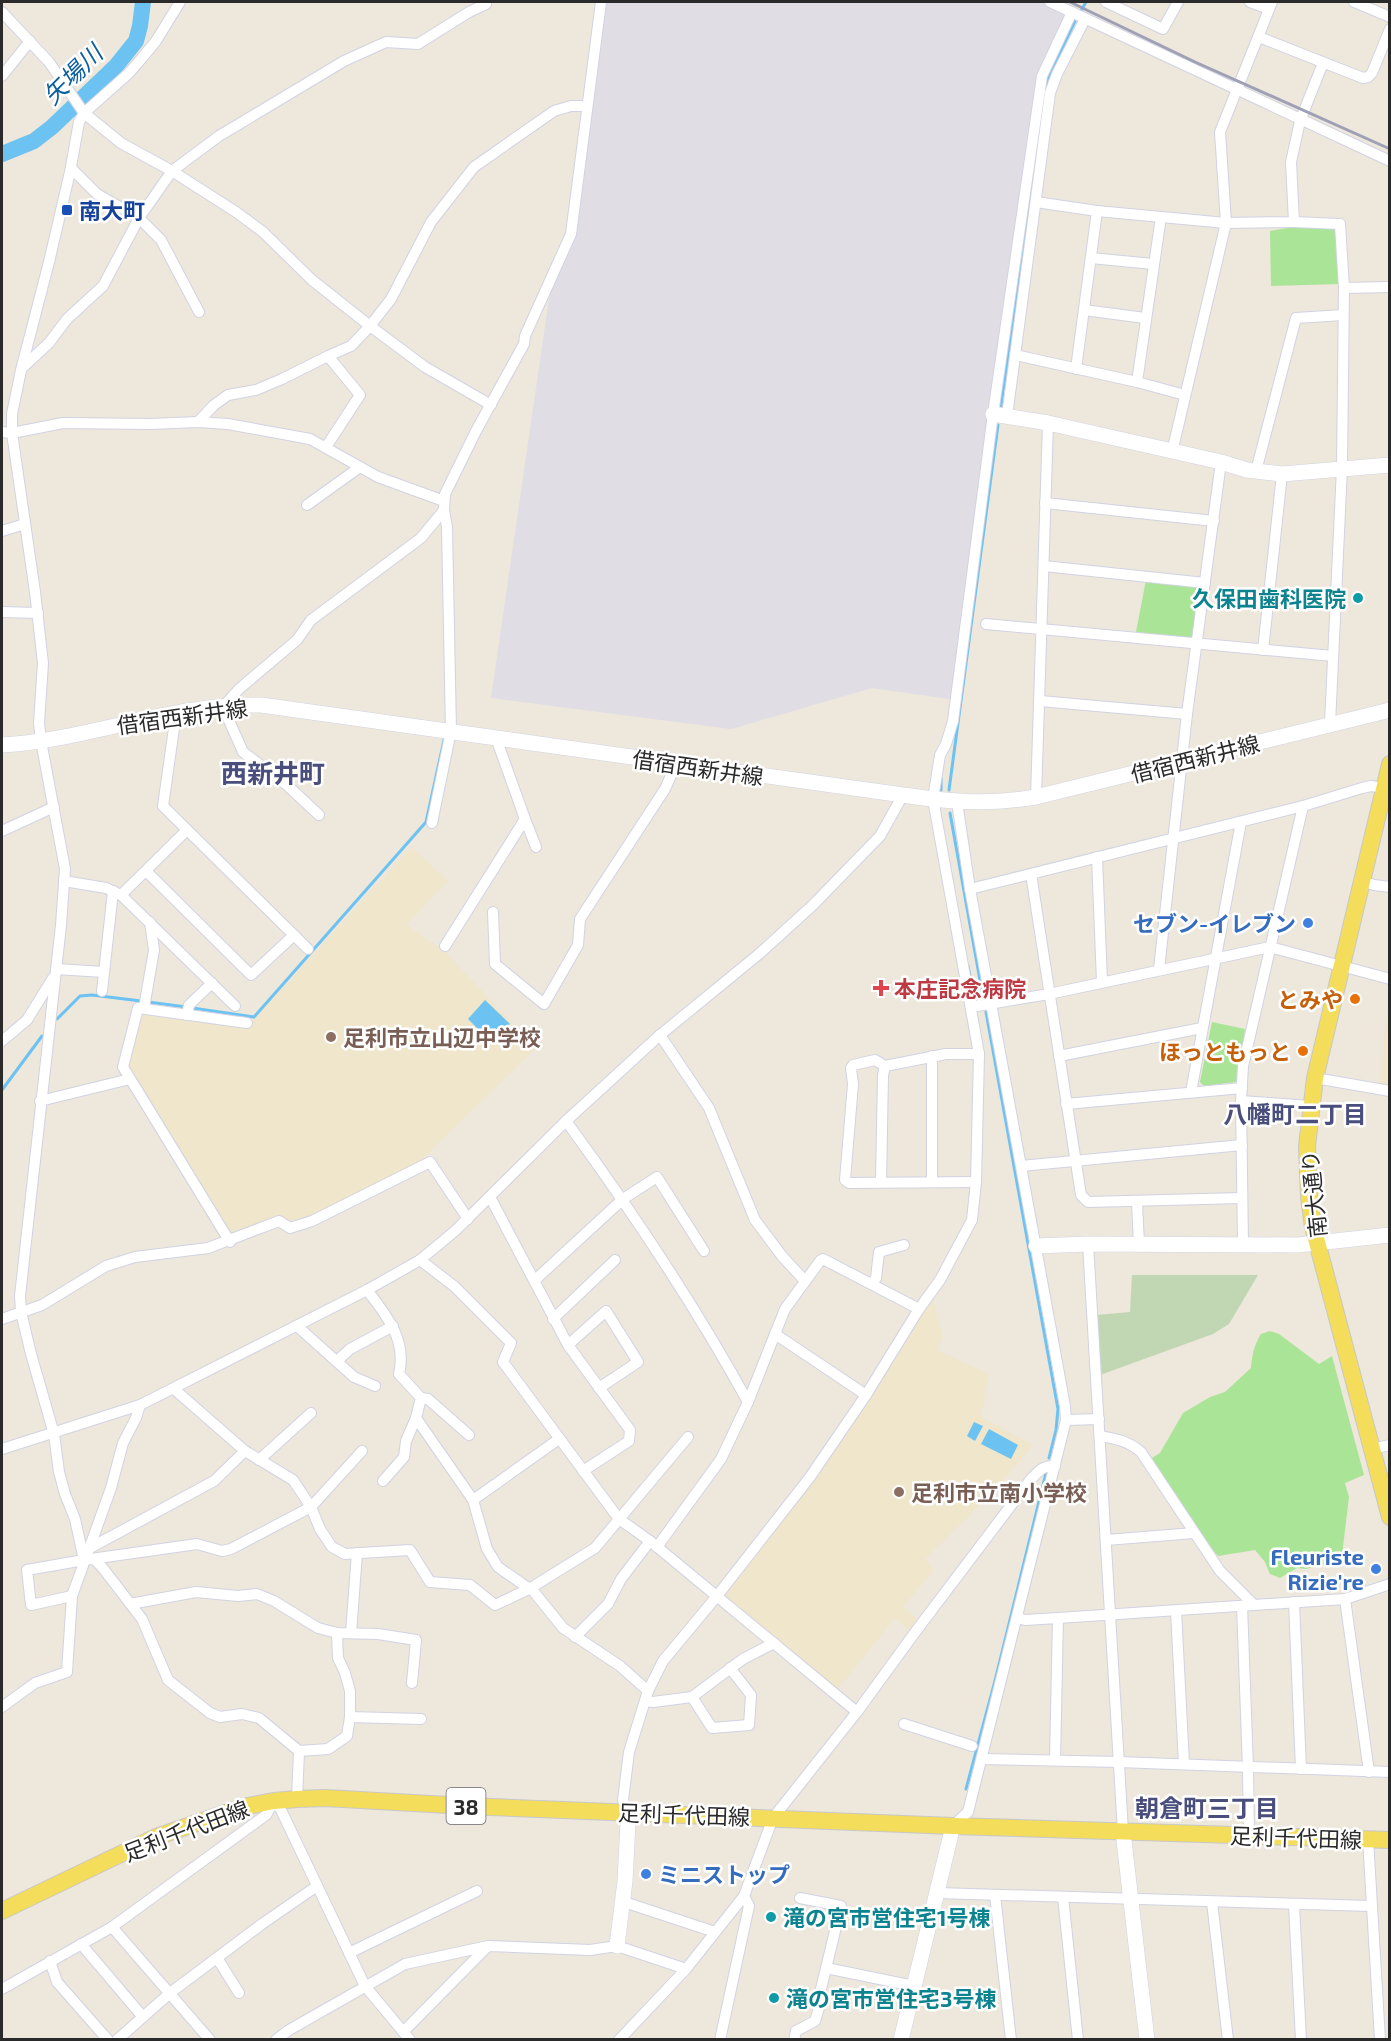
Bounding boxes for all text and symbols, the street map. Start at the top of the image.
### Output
water label: 矢場川 [36,36,110,110]
place label: 南大町 [79,197,145,223]
marker: 南大町 [60,203,74,217]
place label: 久保田歯科医院 [1192,585,1346,611]
marker: 久保田歯科医院 [1351,591,1365,605]
street label: 借宿西新井線 [115,694,249,738]
street label: 借宿西新井線 [1128,729,1262,787]
street label: 借宿西新井線 [631,745,765,789]
district label: 西新井町 [221,757,325,788]
place label: セブン-イレブン [1133,910,1296,936]
marker: セブン-イレブン [1301,916,1315,930]
place label: 本庄記念病院 [894,975,1026,1001]
marker: 本庄記念病院 [872,979,890,997]
place label: とみや [1277,986,1343,1012]
marker: とみや [1348,992,1362,1006]
place label: 足利市立山辺中学校 [343,1024,541,1050]
marker: 足利市立山辺中学校 [324,1030,338,1044]
place label: ほっともっと [1159,1038,1291,1064]
marker: ほっともっと [1296,1044,1310,1058]
district label: 八幡町二丁目 [1223,1099,1367,1128]
street label: 南大通り [1295,1149,1331,1239]
place label: 足利市立南小学校 [911,1479,1087,1505]
marker: 足利市立南小学校 [892,1485,906,1499]
place label: Fleuriste Rizie're [1270,1543,1364,1594]
marker: Fleuriste Rizie're [1369,1562,1383,1576]
road number: 38 [446,1788,486,1824]
district label: 朝倉町三丁目 [1135,1793,1279,1822]
street label: 足利千代田線 [120,1794,252,1866]
street label: 足利千代田線 [618,1799,750,1829]
street label: 足利千代田線 [1230,1822,1362,1852]
place label: ミニストップ [658,1861,790,1887]
marker: ミニストップ [639,1867,653,1881]
place label: 滝の宮市営住宅1号棟 [783,1904,991,1930]
marker: 滝の宮市営住宅1号棟 [764,1910,778,1924]
place label: 滝の宮市営住宅3号棟 [786,1985,996,2011]
marker: 滝の宮市営住宅3号棟 [767,1991,781,2005]

